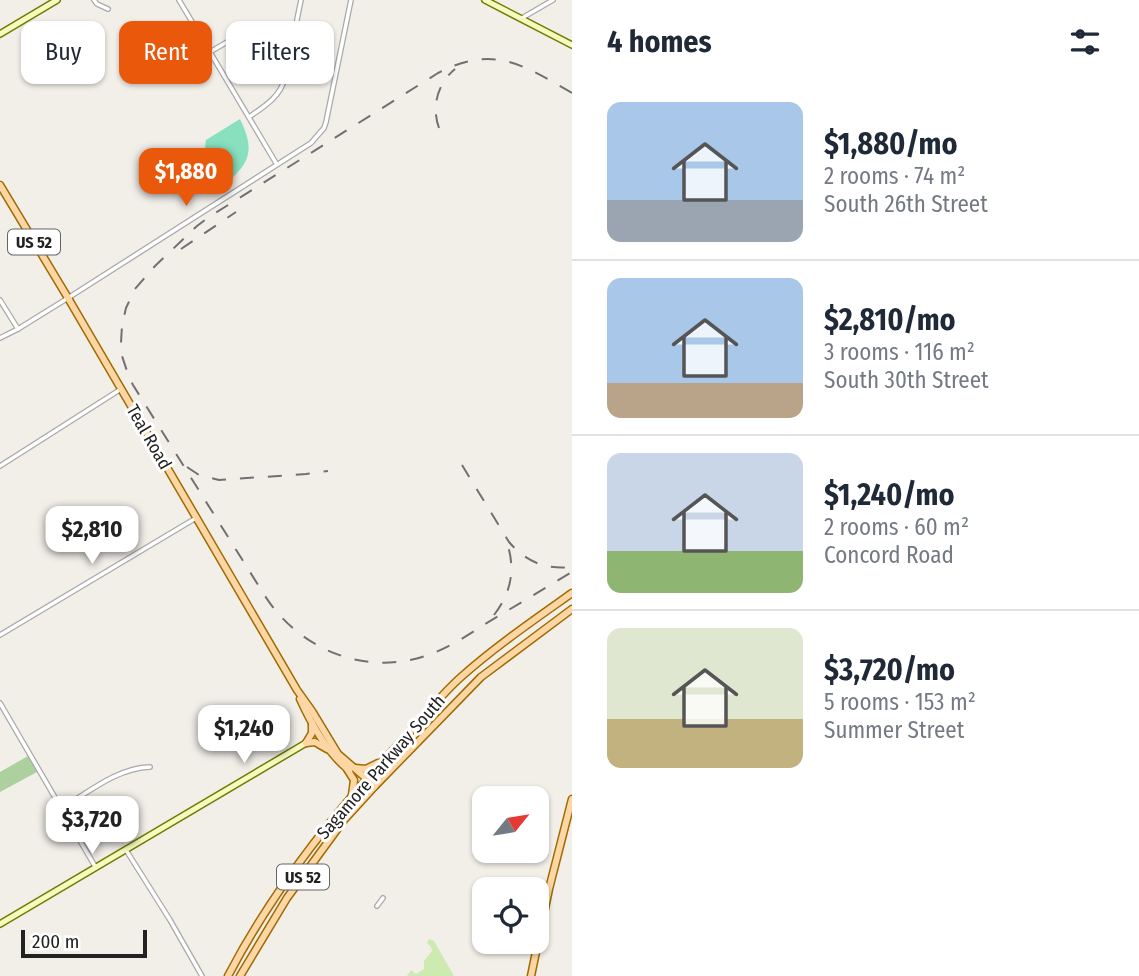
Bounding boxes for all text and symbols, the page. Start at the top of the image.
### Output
chip: Buy [21,21,105,84]
chip: Rent [119,21,212,84]
chip: Filters [226,21,334,84]
icon: filters [1066,23,1104,61]
text: 4 homes [607,24,712,60]
text: $1,880/mo [824,126,957,162]
icon: home [663,130,747,214]
pin: $1,880 [129,148,243,208]
text: $1,880 [155,157,217,185]
text: 2 rooms · 74 m² [824,162,965,190]
text: South 26th Street [824,190,988,218]
road number: US 52 [8,230,60,254]
text: $2,810/mo [824,302,956,338]
icon: home [663,306,747,390]
text: 3 rooms · 116 m² [824,338,975,366]
text: South 30th Street [824,366,989,394]
street label: Teal Road [122,401,176,473]
text: $1,240/mo [824,477,954,513]
icon: home [663,481,747,565]
pin: $2,810 [35,506,149,566]
text: 2 rooms · 60 m² [824,513,969,541]
text: $2,810 [62,515,122,543]
text: Concord Road [824,541,954,569]
text: $3,720/mo [824,652,955,688]
icon: home [663,656,747,740]
text: 5 rooms · 153 m² [824,688,976,716]
street label: Sagamore Parkway South [312,690,450,844]
pin: $1,240 [187,706,301,765]
text: $1,240 [214,714,274,742]
text: Summer Street [824,716,964,744]
north arrow [472,786,550,863]
map controls [472,786,549,954]
pin: $3,720 [35,796,149,856]
text: $3,720 [62,805,122,833]
road number: US 52 [277,864,329,890]
button: locate [472,877,549,954]
scale bar [21,927,147,959]
text: 200 m [32,930,79,953]

